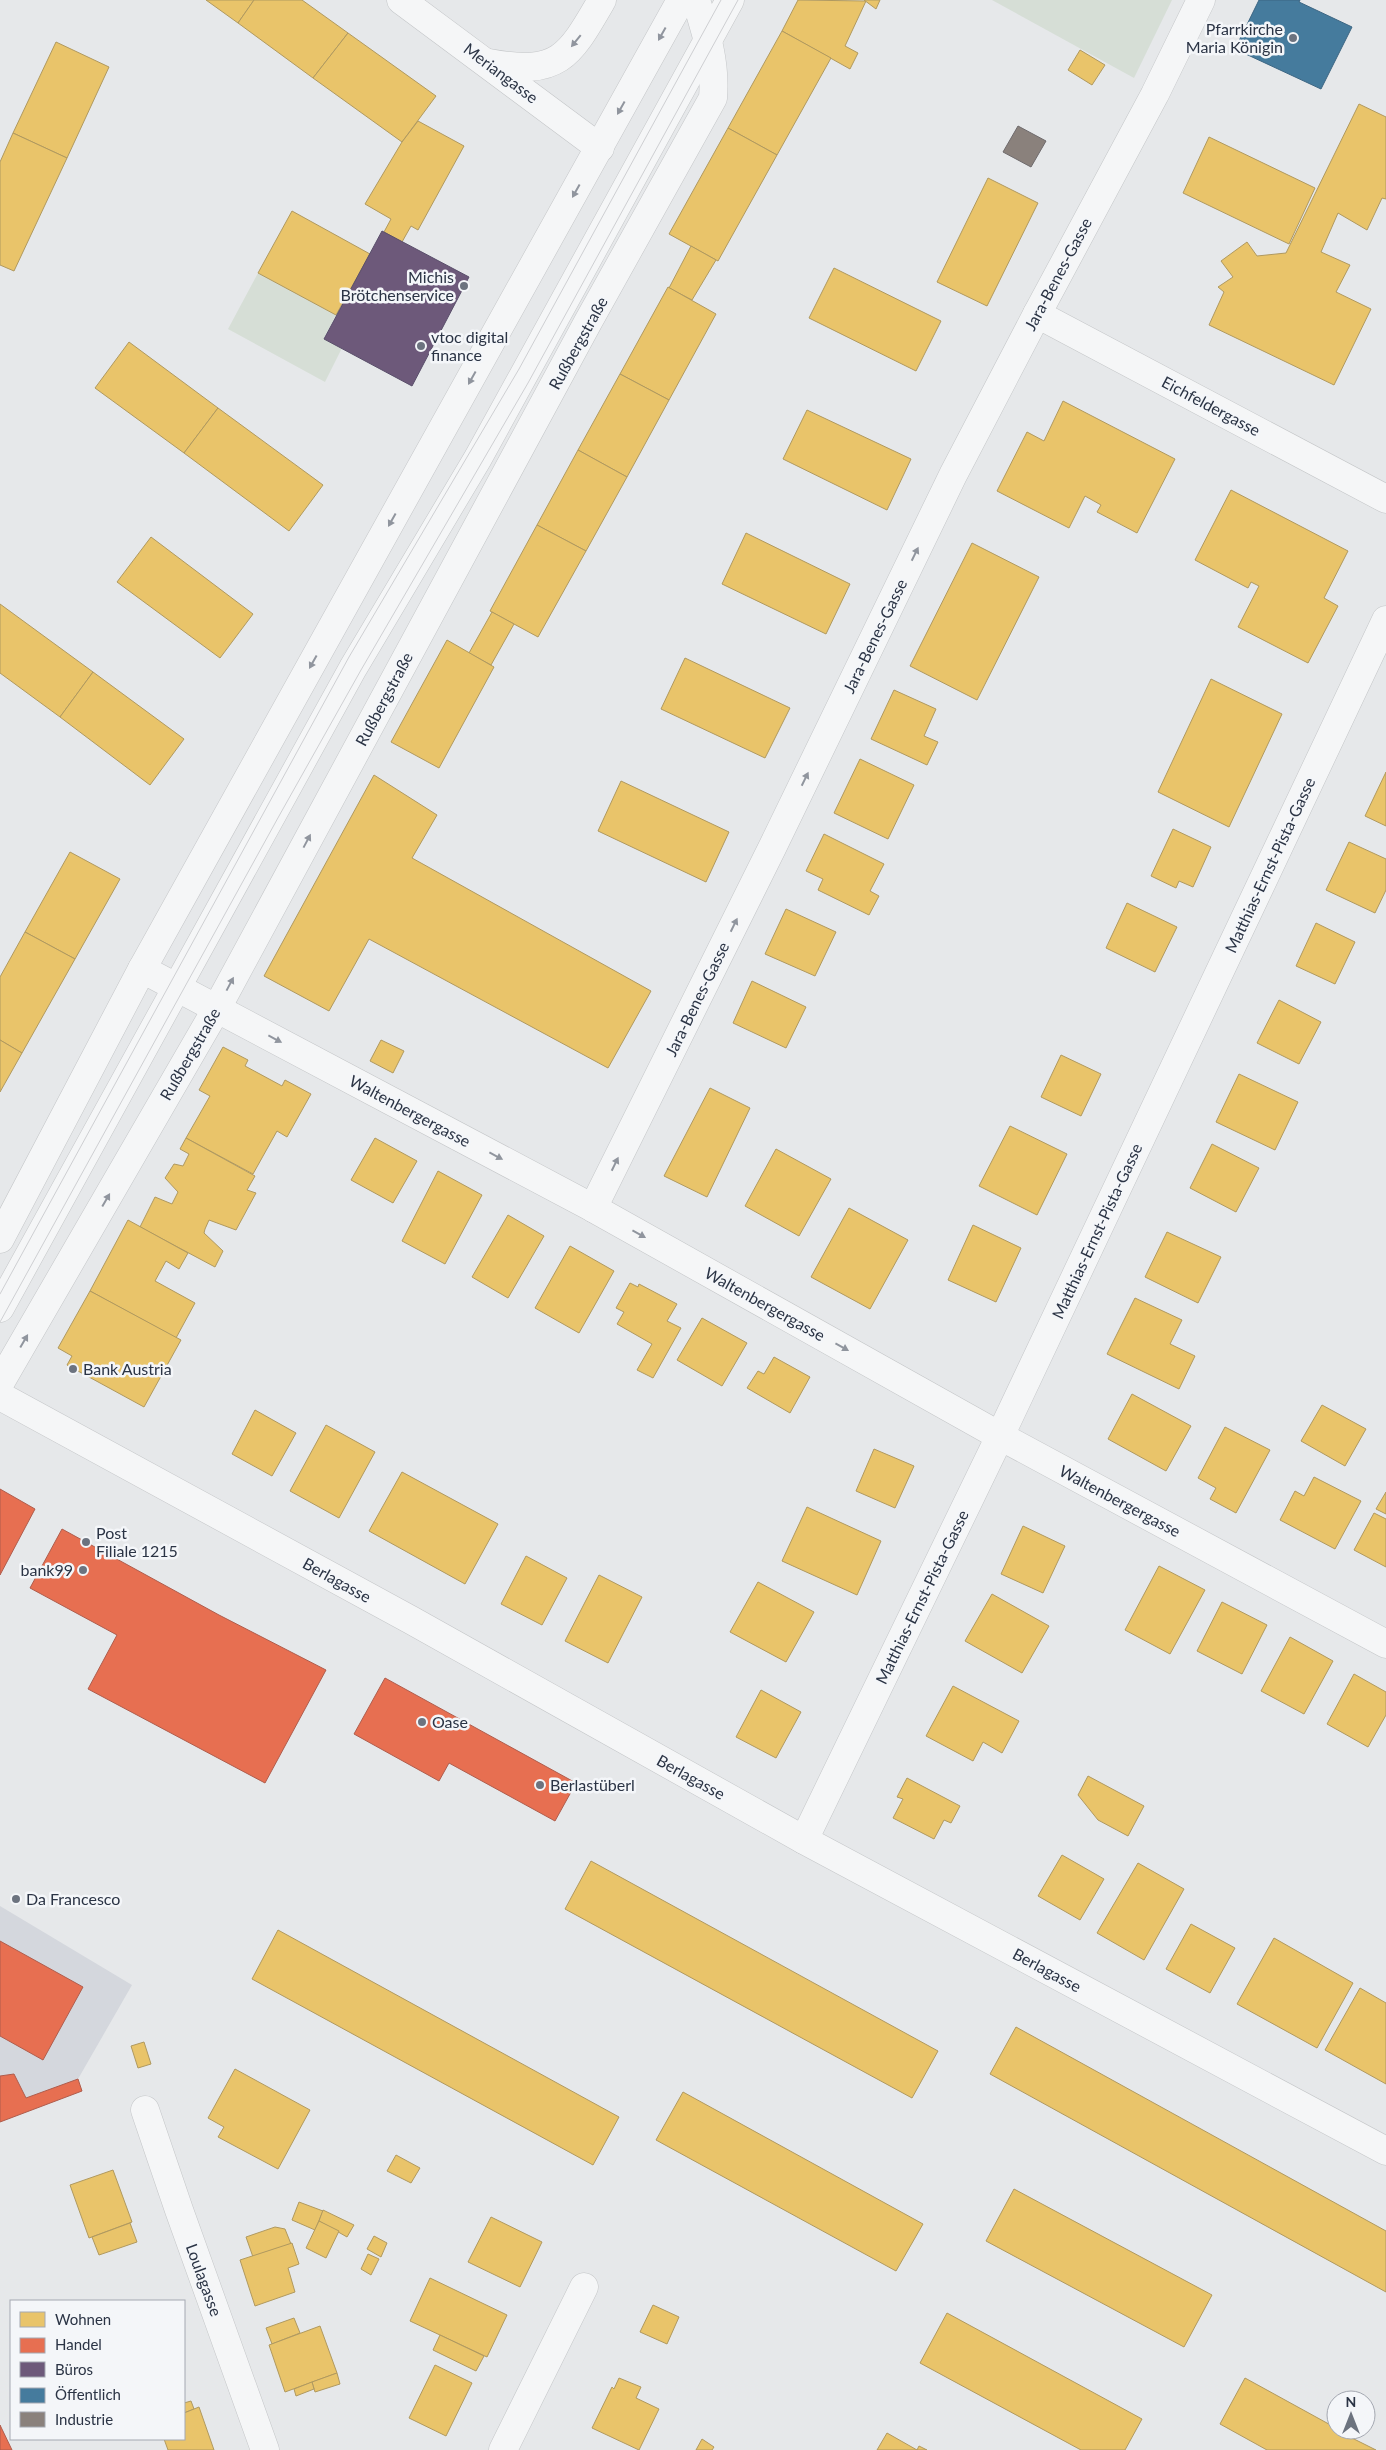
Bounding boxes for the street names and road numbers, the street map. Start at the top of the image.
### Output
street label: Meriangasse [460,38,542,107]
street label: Jara-Benes-Gasse [1020,214,1095,333]
street label: Rußbergstraße [544,293,611,393]
street label: Eichfeldergasse [1159,372,1264,439]
street label: Jara-Benes-Gasse [839,576,910,696]
street label: Rußbergstraße [351,649,416,749]
street label: Matthias-Ernst-Pista-Gasse [1221,774,1319,955]
street label: Jara-Benes-Gasse [661,939,732,1059]
street label: Rußbergstraße [156,1004,224,1103]
street label: Waltenbergergasse [346,1071,474,1150]
street label: Matthias-Ernst-Pista-Gasse [1048,1140,1146,1321]
street label: Waltenbergergasse [702,1263,829,1344]
street label: Waltenbergergasse [1056,1461,1184,1540]
street label: Matthias-Ernst-Pista-Gasse [871,1507,972,1687]
street label: Berlagasse [300,1553,375,1606]
street label: Berlagasse [654,1750,729,1803]
street label: Berlagasse [1010,1944,1085,1996]
street label: Loulagasse [183,2241,226,2319]

